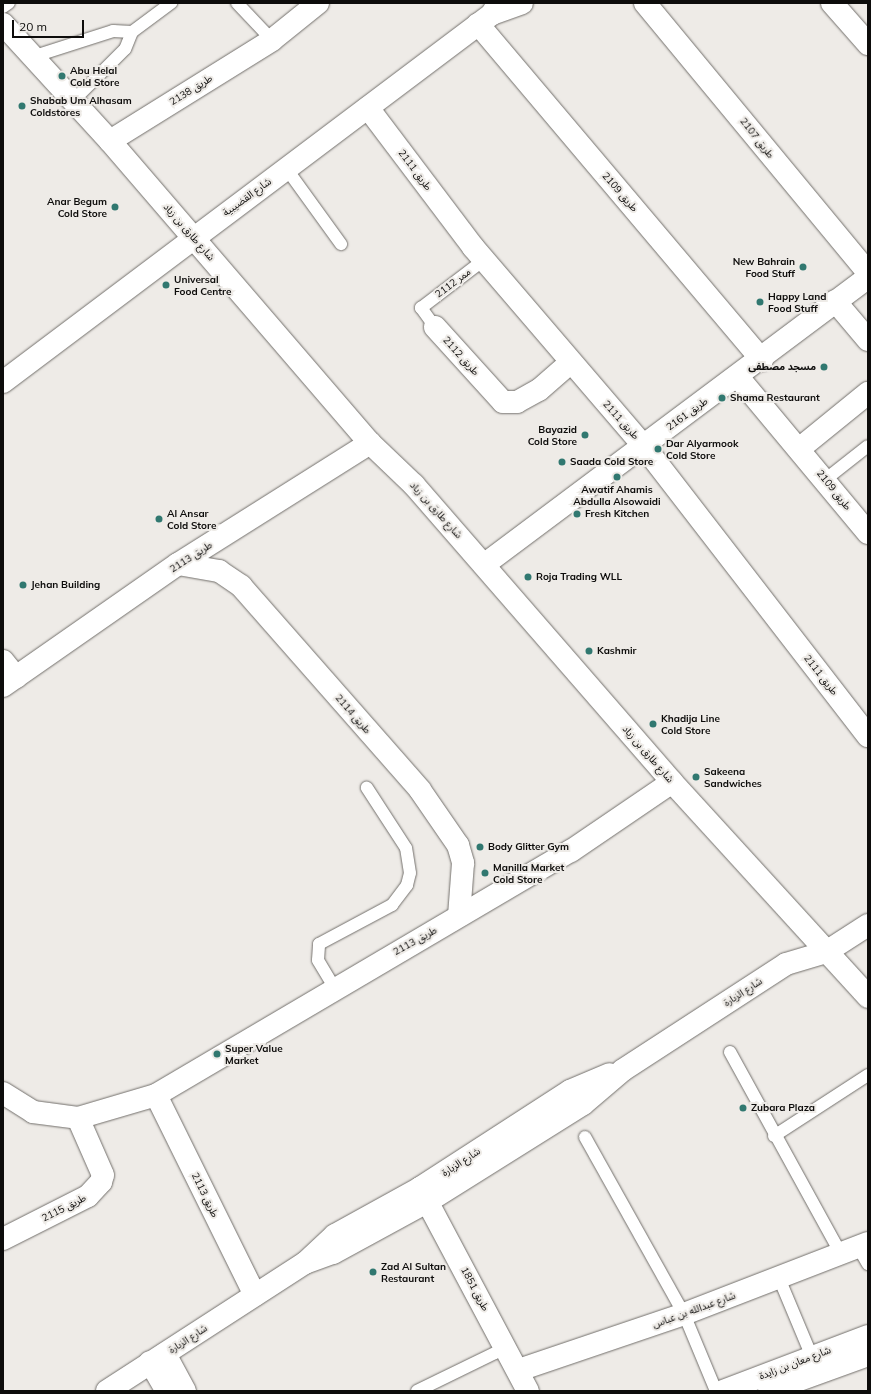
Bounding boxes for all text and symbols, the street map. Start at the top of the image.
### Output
scale bar [14,12,86,38]
text: 20 m [19,19,47,34]
place label: Abu Helal Cold Store [70,64,119,88]
marker: Abu Helal Cold Store [57,71,67,81]
street label: طريق 2138 [167,72,215,108]
place label: Shabab Um Alhasam Coldstores [30,94,132,118]
marker: Shabab Um Alhasam Coldstores [17,101,27,111]
street label: طريق 2107 [737,115,777,161]
street label: طريق 2111 [396,147,434,193]
street label: طريق 2109 [600,170,640,214]
street label: شارع القضيبية [220,175,274,219]
place label: Anar Begum Cold Store [47,195,107,218]
street label: شارع طارق بن زياد [161,201,217,263]
marker: Anar Begum Cold Store [110,202,120,212]
place label: New Bahrain Food Stuff [733,255,795,278]
marker: New Bahrain Food Stuff [798,262,808,272]
street label: ممر 2112 [433,266,473,300]
place label: Universal Food Centre [174,273,231,296]
marker: Universal Food Centre [161,280,171,290]
place label: Happy Land Food Stuff [768,290,826,314]
marker: Happy Land Food Stuff [755,297,765,307]
street label: طريق 2112 [440,334,482,378]
place label: مسجد مصطفى [748,361,816,373]
marker: مسجد مصطفى [819,362,829,372]
place label: Shama Restaurant [730,392,820,404]
marker: Shama Restaurant [717,393,727,403]
street label: طريق 2161 [664,395,710,433]
street label: طريق 2111 [600,398,642,442]
place label: Bayazid Cold Store [528,423,577,446]
marker: Bayazid Cold Store [580,430,590,440]
place label: Dar Alyarmook Cold Store [666,437,738,460]
marker: Dar Alyarmook Cold Store [653,444,663,454]
place label: Saada Cold Store [570,456,653,468]
marker: Saada Cold Store [557,457,567,467]
street label: طريق 2109 [814,468,854,512]
marker: Awatif Ahamis Abdulla Alsowaidi [612,472,622,482]
street label: شارع طارق بن زياد [407,479,465,541]
place label: Awatif Ahamis Abdulla Alsowaidi [573,483,661,506]
place label: Al Ansar Cold Store [167,507,216,530]
place label: Fresh Kitchen [585,508,649,520]
marker: Fresh Kitchen [572,509,582,519]
marker: Al Ansar Cold Store [154,514,164,524]
street label: طريق 2113 [168,539,214,575]
place label: Roja Trading WLL [536,571,622,583]
marker: Roja Trading WLL [523,572,533,582]
place label: Jehan Building [31,579,100,591]
marker: Jehan Building [18,580,28,590]
place label: Kashmir [597,645,636,657]
marker: Kashmir [584,646,594,656]
street label: طريق 2111 [801,652,841,698]
street label: طريق 2114 [333,692,373,736]
place label: Khadija Line Cold Store [661,712,720,736]
marker: Khadija Line Cold Store [648,719,658,729]
street label: شارع طارق بن زياد [620,723,676,785]
place label: Sakeena Sandwiches [704,765,762,788]
marker: Sakeena Sandwiches [691,772,701,782]
place label: Body Glitter Gym [488,841,569,853]
marker: Body Glitter Gym [475,842,485,852]
place label: Manilla Market Cold Store [493,861,564,884]
marker: Manilla Market Cold Store [480,868,490,878]
street label: طريق 2113 [391,924,439,958]
street label: شارع الزبارة [721,975,765,1009]
place label: Super Value Market [225,1042,283,1066]
marker: Super Value Market [212,1049,222,1059]
place label: Zubara Plaza [751,1102,815,1114]
marker: Zubara Plaza [738,1103,748,1113]
street label: شارع الزبارة [439,1145,483,1179]
street label: طريق 2113 [189,1171,221,1219]
street label: طريق 2115 [40,1192,88,1224]
place label: Zad Al Sultan Restaurant [381,1260,446,1284]
street label: طريق 1851 [458,1265,492,1313]
marker: Zad Al Sultan Restaurant [368,1267,378,1277]
street label: شارع عبدالله بن عباس [651,1289,737,1331]
street label: شارع الزبارة [166,1322,210,1356]
street label: شارع معان بن زايدة [758,1344,832,1382]

